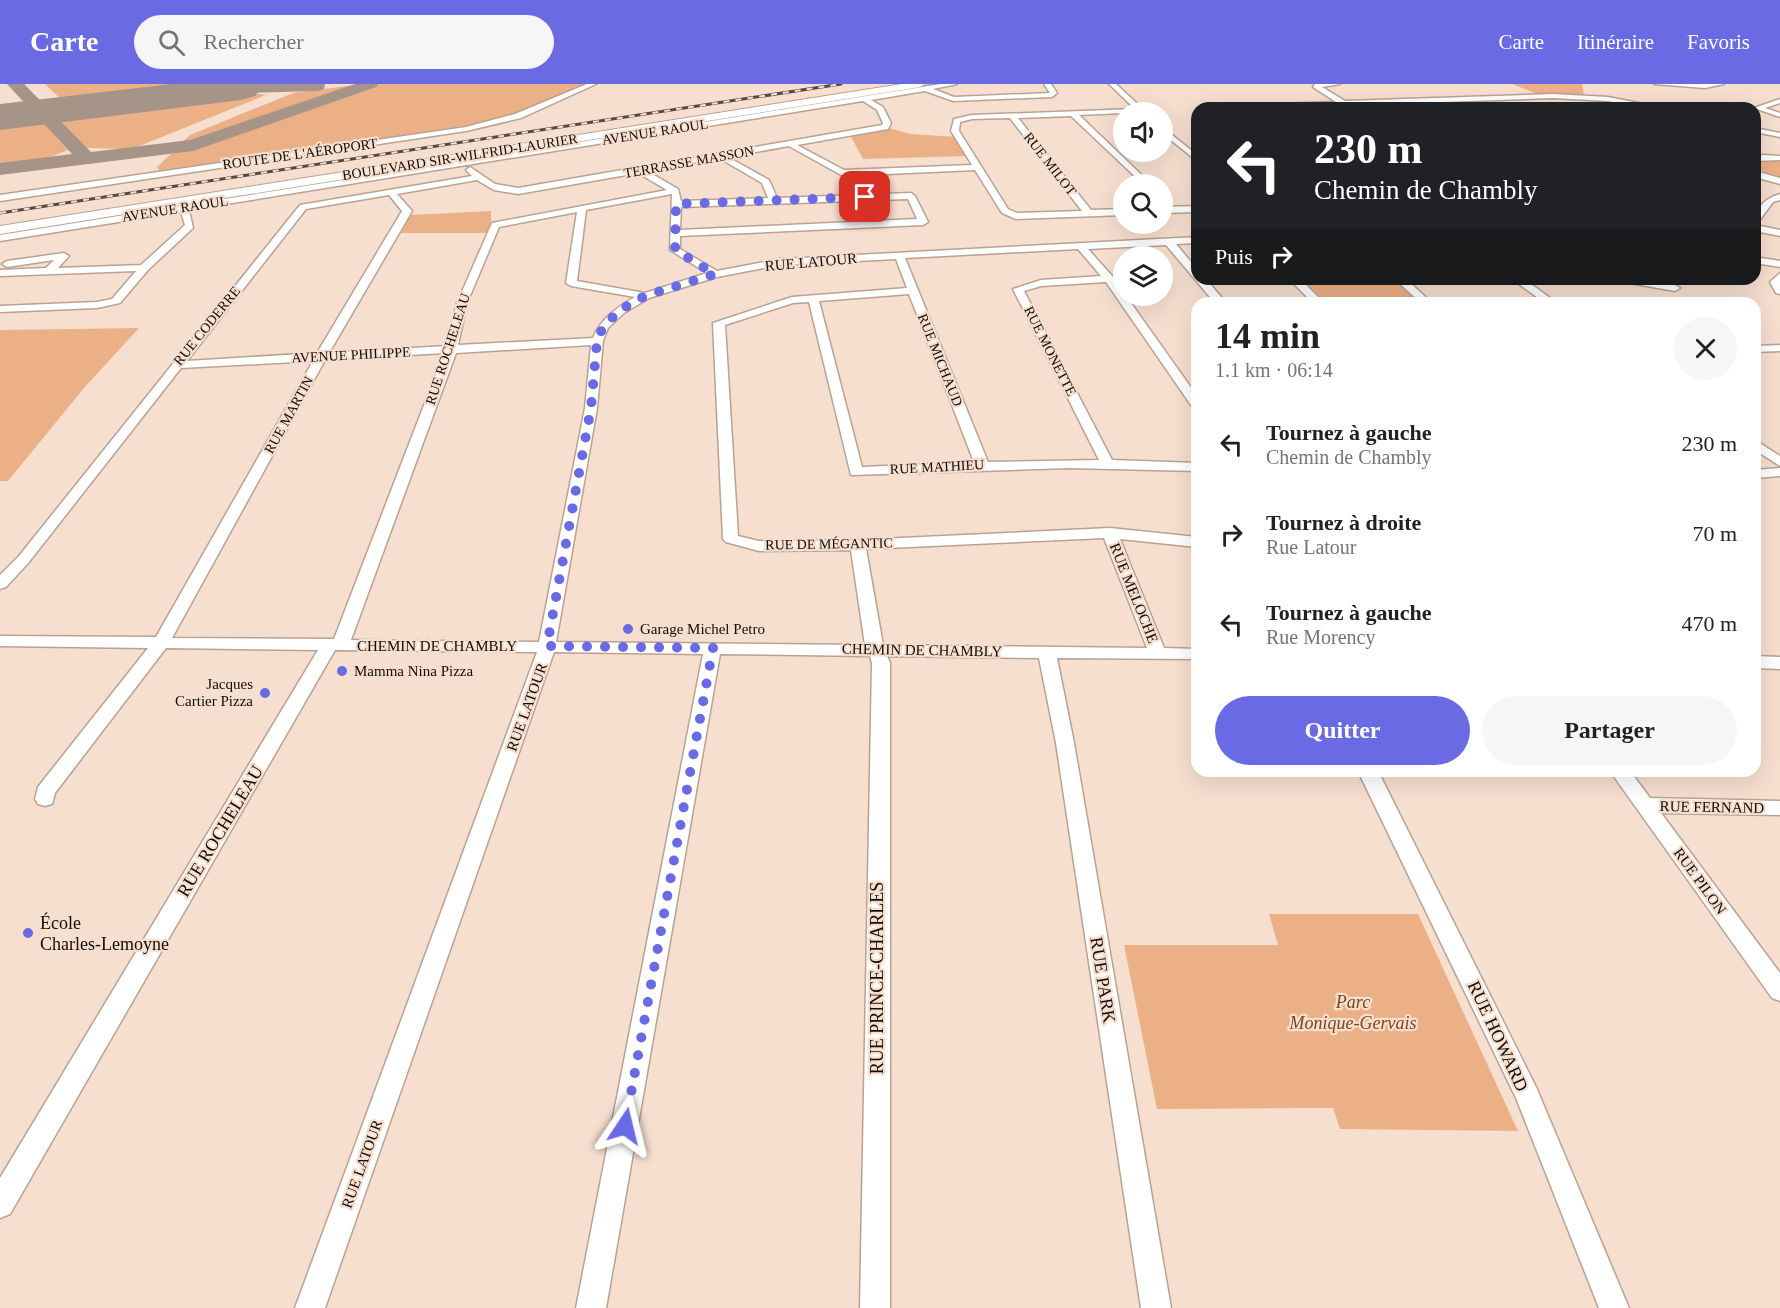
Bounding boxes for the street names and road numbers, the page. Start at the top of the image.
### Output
street label: AVENUE RAOUL [601,116,709,148]
street label: RUE MILOT [1021,130,1080,199]
street label: BOULEVARD SIR-WILFRID-LAURIER [341,131,579,183]
street label: ROUTE DE L'AÉROPORT [221,135,379,172]
street label: TERRASSE MASSON [623,143,755,181]
street label: AVENUE RAOUL [121,193,229,225]
street label: RUE LATOUR [764,250,858,274]
street label: RUE CODERRE [171,284,243,368]
street label: RUE ROCHELEAU [423,291,473,407]
street label: RUE MONETTE [1021,304,1079,398]
street label: RUE MICHAUD [915,312,965,408]
street label: AVENUE PHILIPPE [291,344,411,366]
street label: RUE MARTIN [262,374,316,456]
street label: RUE MATHIEU [889,457,985,477]
street label: RUE DE MÉGANTIC [765,534,893,553]
street label: RUE MELOCHE [1107,541,1161,645]
street label: CHEMIN DE CHAMBLY [357,638,517,654]
street label: CHEMIN DE CHAMBLY [842,641,1002,659]
street label: RUE LATOUR [504,661,550,753]
street label: RUE ROCHELEAU [173,762,267,900]
street label: RUE FERNAND [1660,798,1765,816]
street label: RUE PILON [1671,845,1729,917]
street label: RUE PRINCE-CHARLES [867,882,887,1074]
street label: RUE PARK [1086,936,1120,1024]
street label: RUE HOWARD [1464,978,1532,1094]
street label: RUE LATOUR [339,1118,385,1210]

